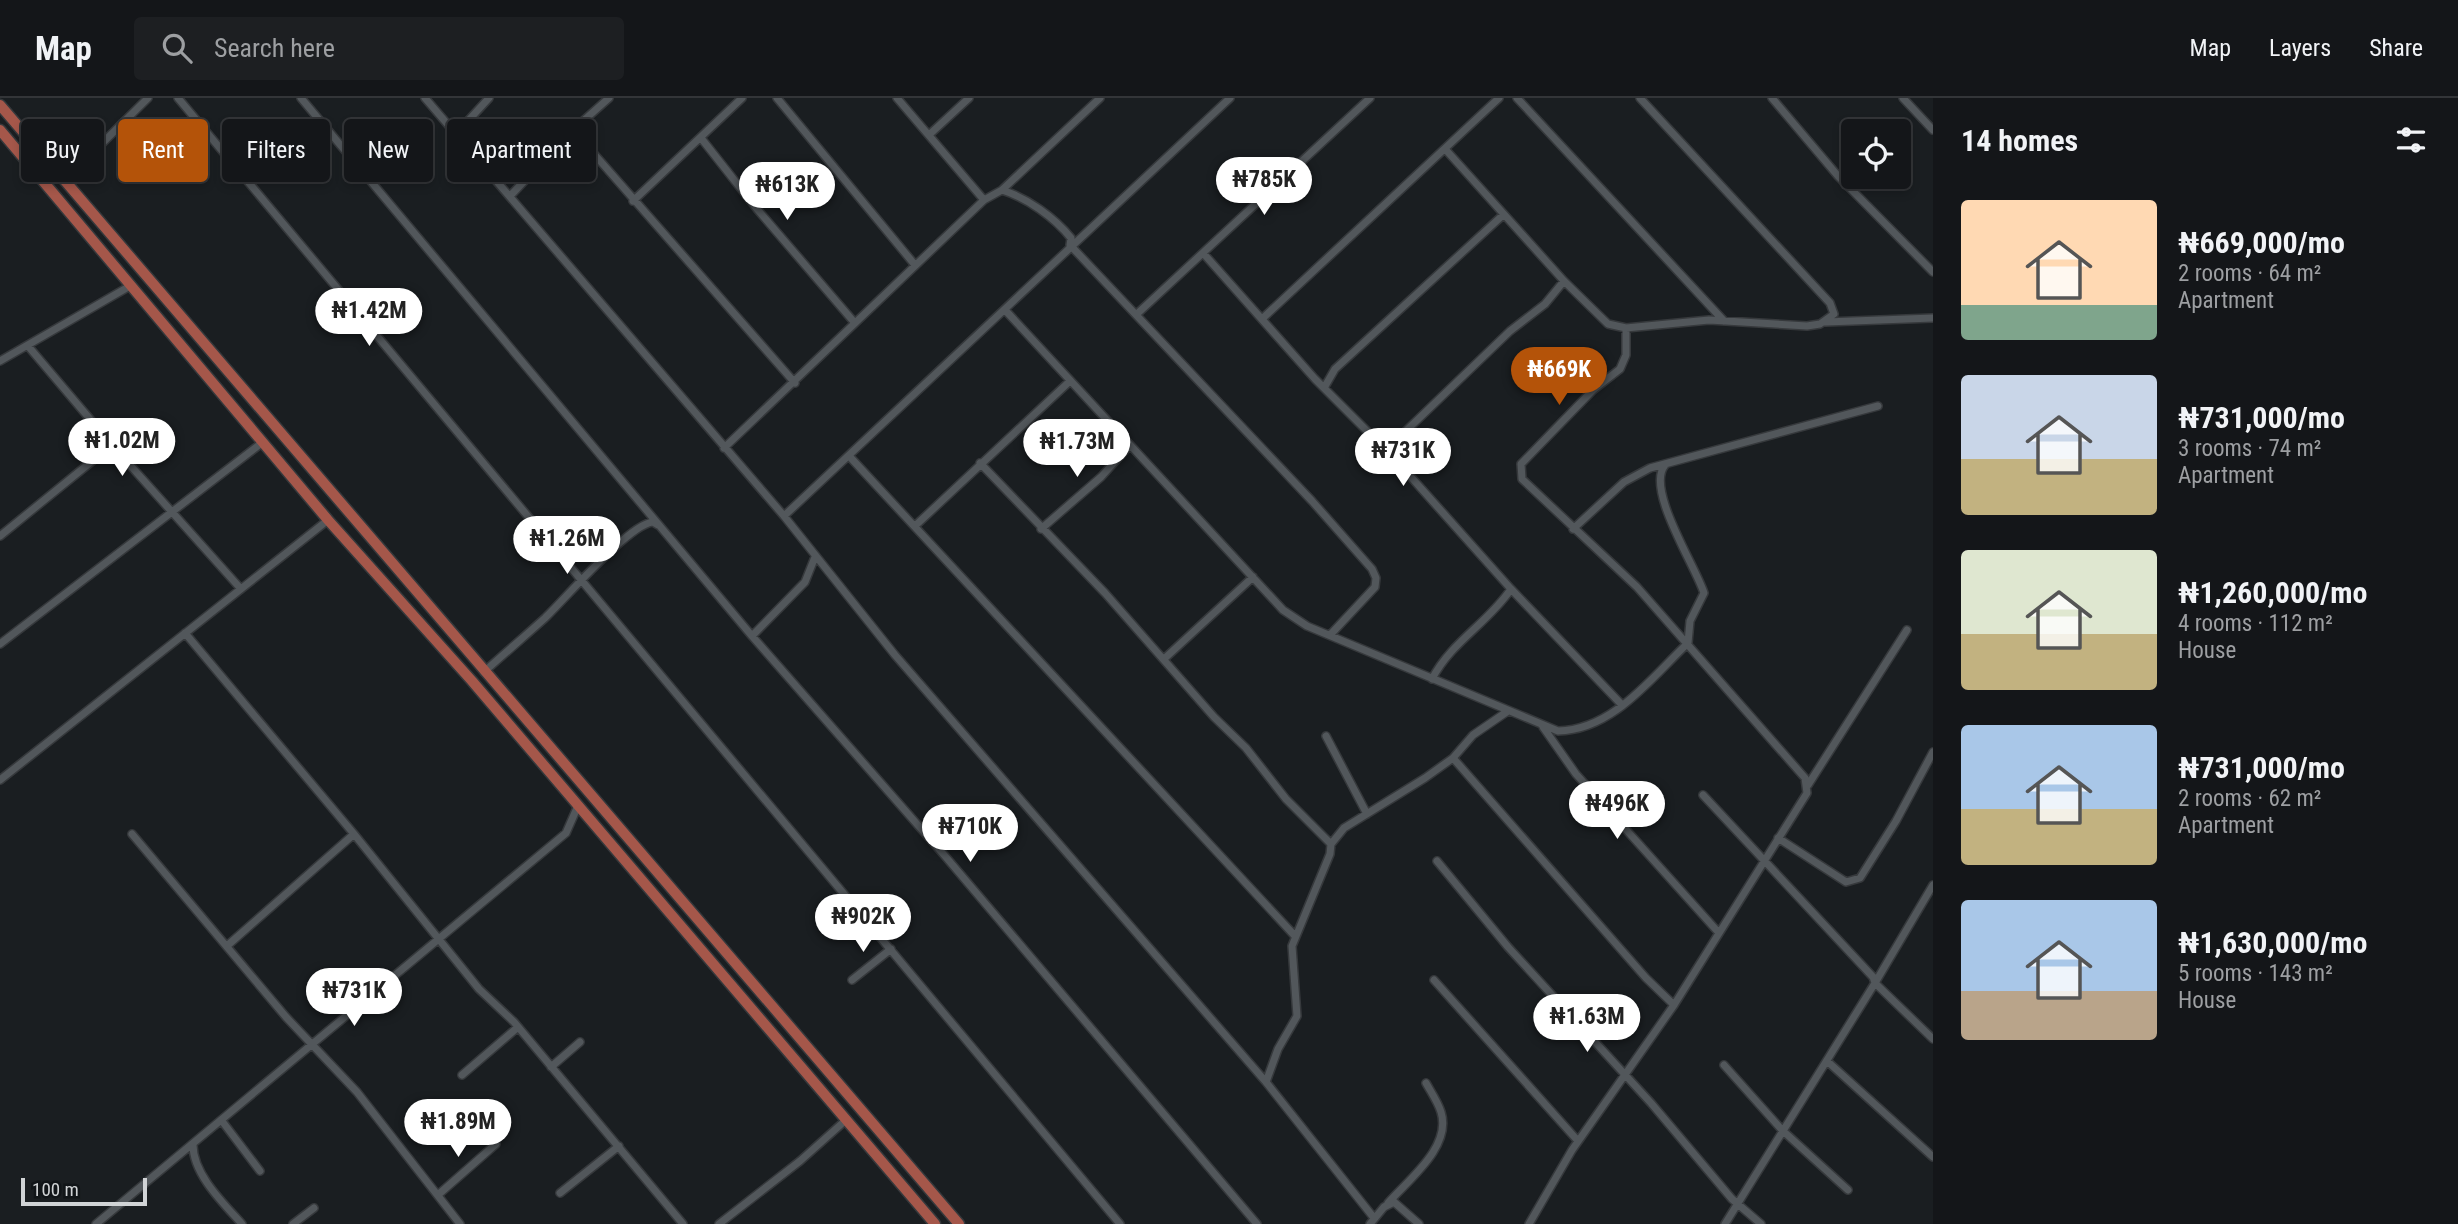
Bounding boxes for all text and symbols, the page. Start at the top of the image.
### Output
search box [134,17,624,80]
text: Map [35,29,92,68]
icon: search [158,29,196,67]
text: Search here [214,33,335,63]
text: Map [2190,34,2231,62]
text: Layers [2269,34,2331,62]
text: Share [2369,34,2423,62]
chip: Buy [21,119,104,182]
chip: Rent [118,119,208,182]
chip: Filters [222,119,330,182]
chip: New [344,119,433,182]
chip: Apartment [447,119,596,182]
map controls [1841,119,1911,189]
button: locate [1841,119,1911,189]
icon: filters [2392,121,2430,159]
text: 14 homes [1961,123,2078,158]
pin: ₦785K [1215,158,1313,217]
pin: ₦613K [738,162,836,222]
text: ₦785K [1232,166,1296,193]
text: ₦613K [755,171,819,198]
text: ₦669,000/mo [2178,225,2345,260]
icon: home [2017,228,2101,312]
text: 2 rooms · 64 m² [2178,260,2321,287]
text: Apartment [2178,287,2274,314]
pin: ₦1.42M [312,288,426,348]
text: ₦1.42M [331,297,407,324]
pin: ₦669K [1510,348,1608,407]
text: ₦669K [1527,356,1591,383]
text: ₦731,000/mo [2178,400,2345,435]
icon: home [2017,403,2101,487]
pin: ₦1.02M [65,418,179,478]
pin: ₦1.73M [1020,420,1134,479]
text: ₦1.02M [84,427,160,454]
text: ₦1.73M [1039,428,1115,455]
pin: ₦731K [1354,428,1452,488]
text: 3 rooms · 74 m² [2178,435,2321,462]
text: ₦731K [1371,437,1435,464]
text: Apartment [2178,462,2274,489]
pin: ₦1.26M [510,517,624,576]
text: ₦1.26M [529,525,605,552]
text: ₦1,260,000/mo [2178,575,2367,610]
icon: home [2017,578,2101,662]
text: 4 rooms · 112 m² [2178,610,2333,637]
text: House [2178,637,2236,664]
text: ₦731,000/mo [2178,750,2345,785]
icon: home [2017,753,2101,837]
pin: ₦496K [1568,782,1666,841]
text: 2 rooms · 62 m² [2178,785,2321,812]
text: ₦496K [1585,790,1649,817]
pin: ₦710K [921,804,1019,864]
text: Apartment [2178,812,2274,839]
text: ₦710K [938,813,1002,840]
pin: ₦902K [814,894,912,954]
text: ₦902K [831,903,895,930]
text: ₦1,630,000/mo [2178,925,2367,960]
icon: home [2017,928,2101,1012]
text: 5 rooms · 143 m² [2178,960,2333,987]
pin: ₦731K [305,968,403,1028]
text: ₦731K [322,977,386,1004]
text: House [2178,987,2236,1014]
pin: ₦1.63M [1530,995,1644,1054]
text: ₦1.63M [1549,1003,1625,1030]
pin: ₦1.89M [401,1100,515,1159]
text: ₦1.89M [420,1108,496,1135]
scale bar [21,1175,147,1207]
text: 100 m [32,1178,79,1201]

